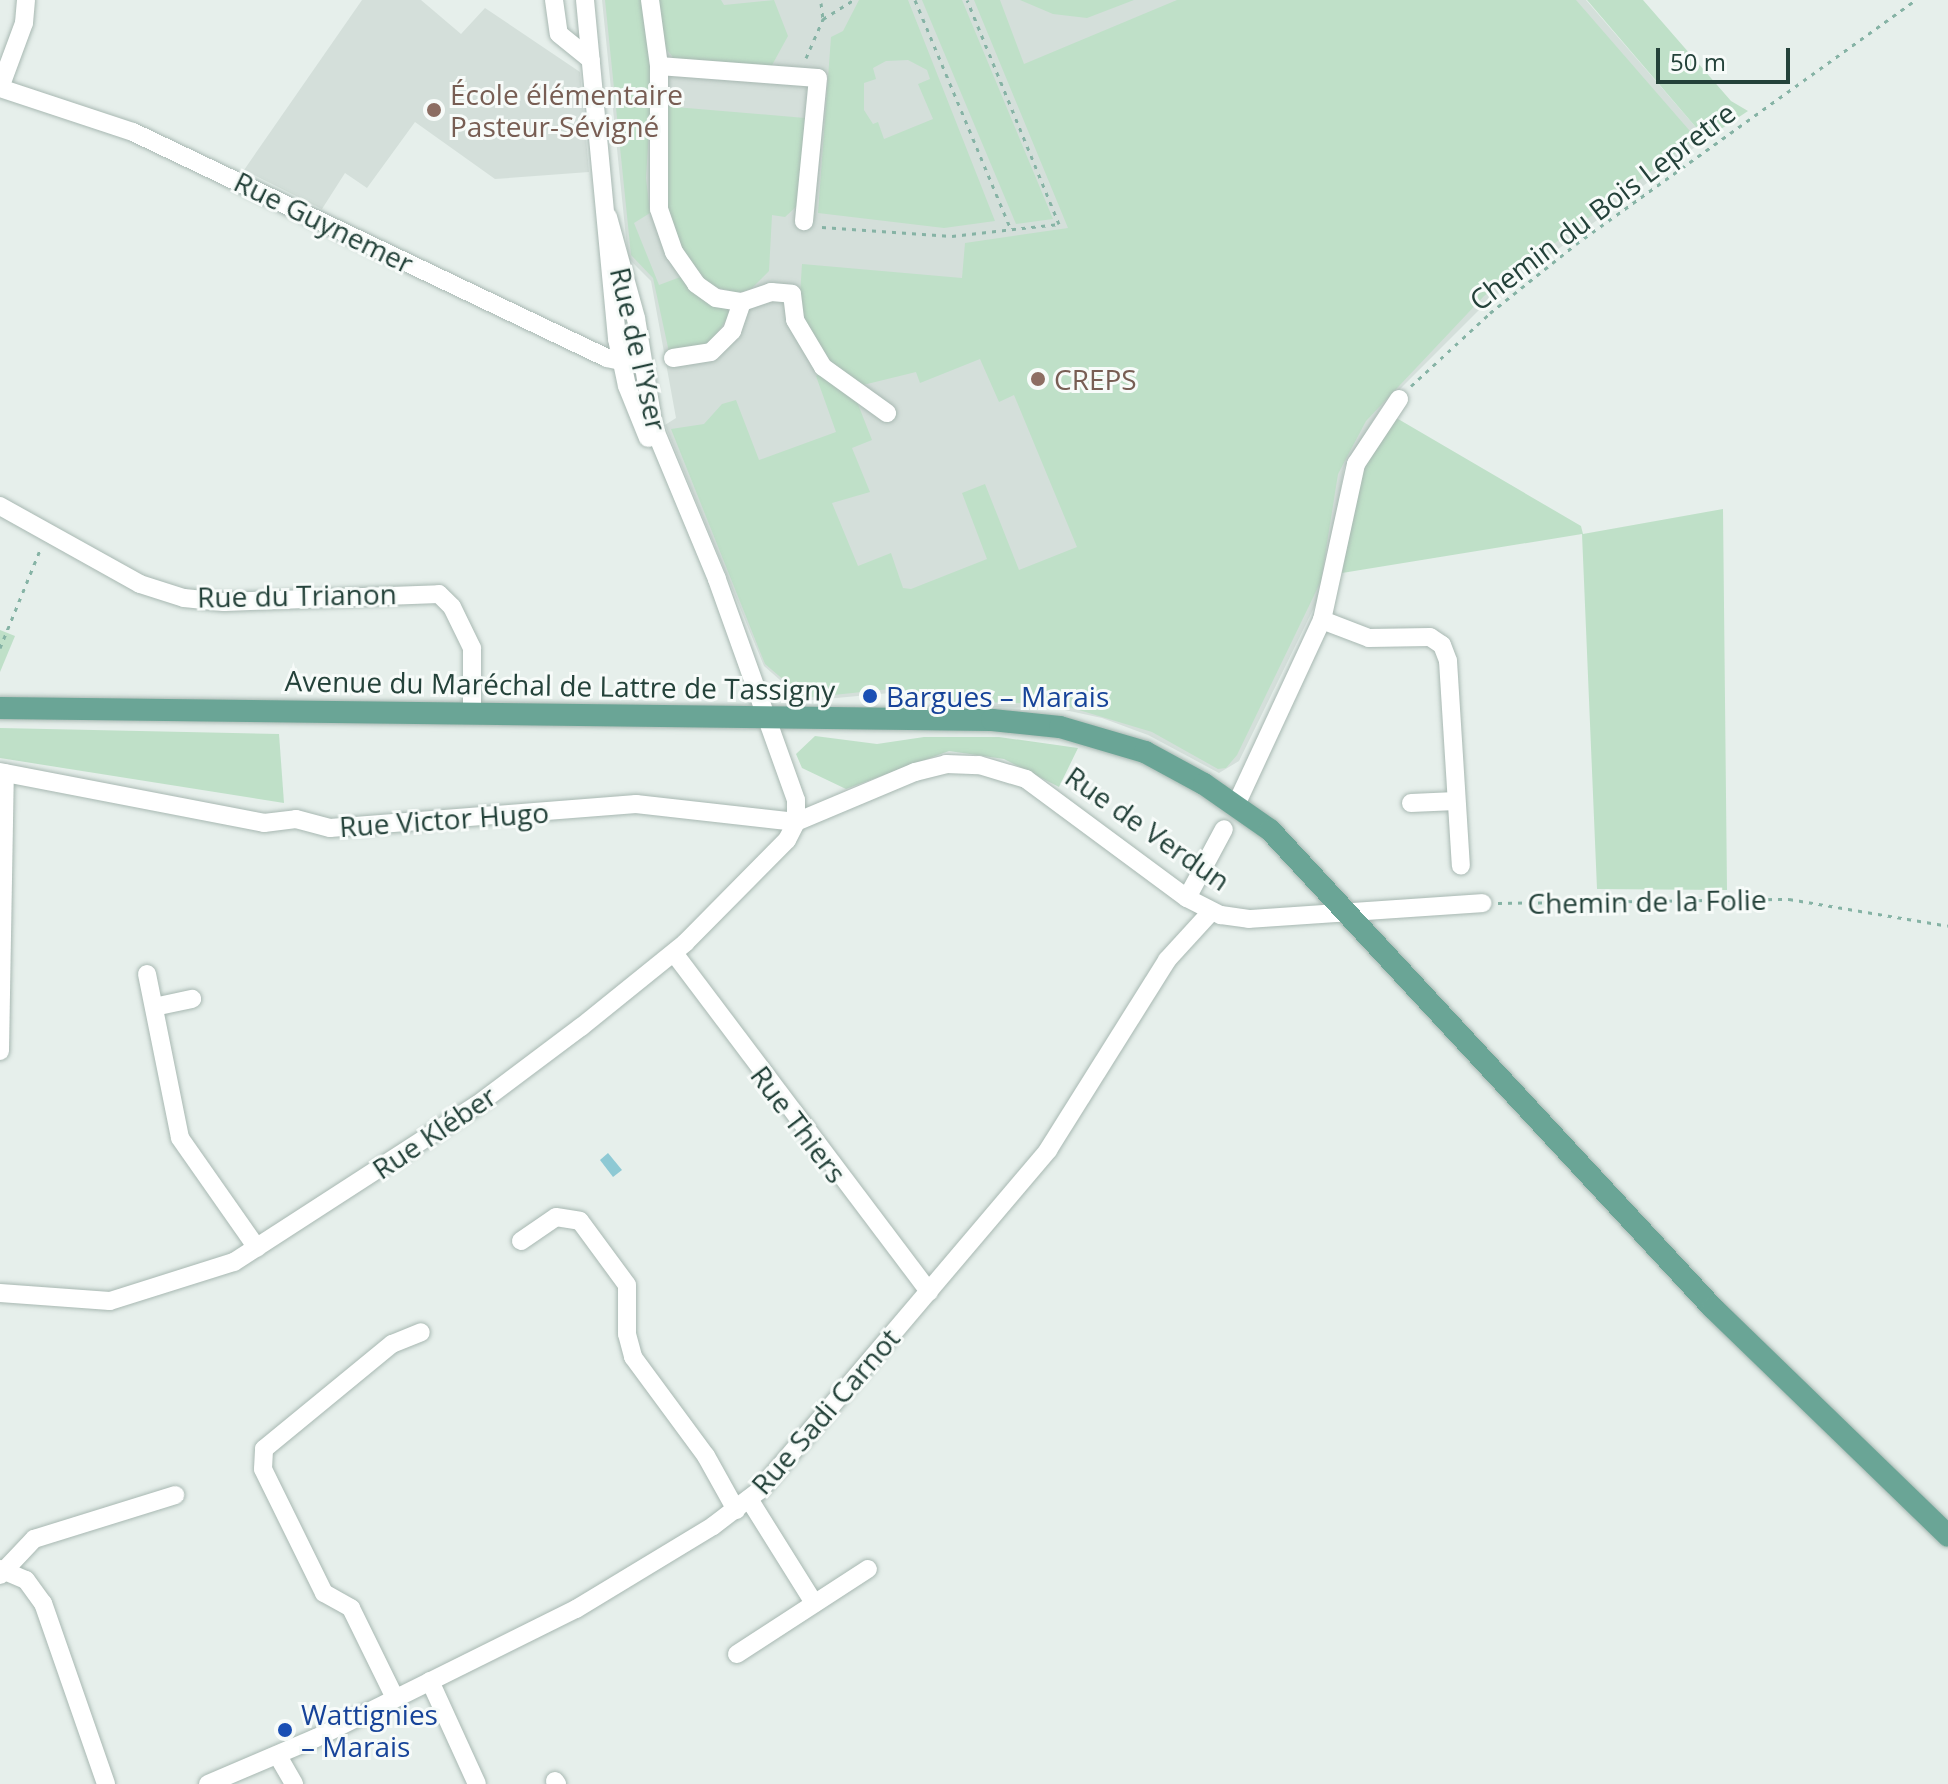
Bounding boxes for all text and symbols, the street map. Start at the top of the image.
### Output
scale bar [1660,32,1794,82]
text: 50 m [1670,45,1726,78]
place label: École élémentaire Pasteur-Sévigné [450,77,683,143]
street label: Chemin du Bois Lepretre [1463,95,1741,317]
marker: École élémentaire Pasteur-Sévigné [425,101,443,119]
street label: Rue Guynemer [229,164,419,280]
street label: Rue de l'Yser [604,264,674,434]
place label: CREPS [1054,362,1137,396]
marker: CREPS [1029,370,1047,388]
street label: Rue du Trianon [197,576,397,614]
street label: Avenue du Maréchal de Lattre de Tassigny [284,663,836,707]
place label: Bargues – Marais [886,679,1109,713]
marker: Bargues – Marais [861,687,879,705]
street label: Rue de Verdun [1059,759,1237,897]
street label: Rue Victor Hugo [338,795,550,843]
street label: Chemin de la Folie [1527,882,1767,920]
street label: Rue Thiers [744,1059,854,1189]
street label: Rue Kléber [366,1078,502,1186]
street label: Rue Sadi Carnot [744,1321,906,1501]
place label: Wattignies – Marais [301,1697,438,1763]
marker: Wattignies – Marais [276,1721,294,1739]

